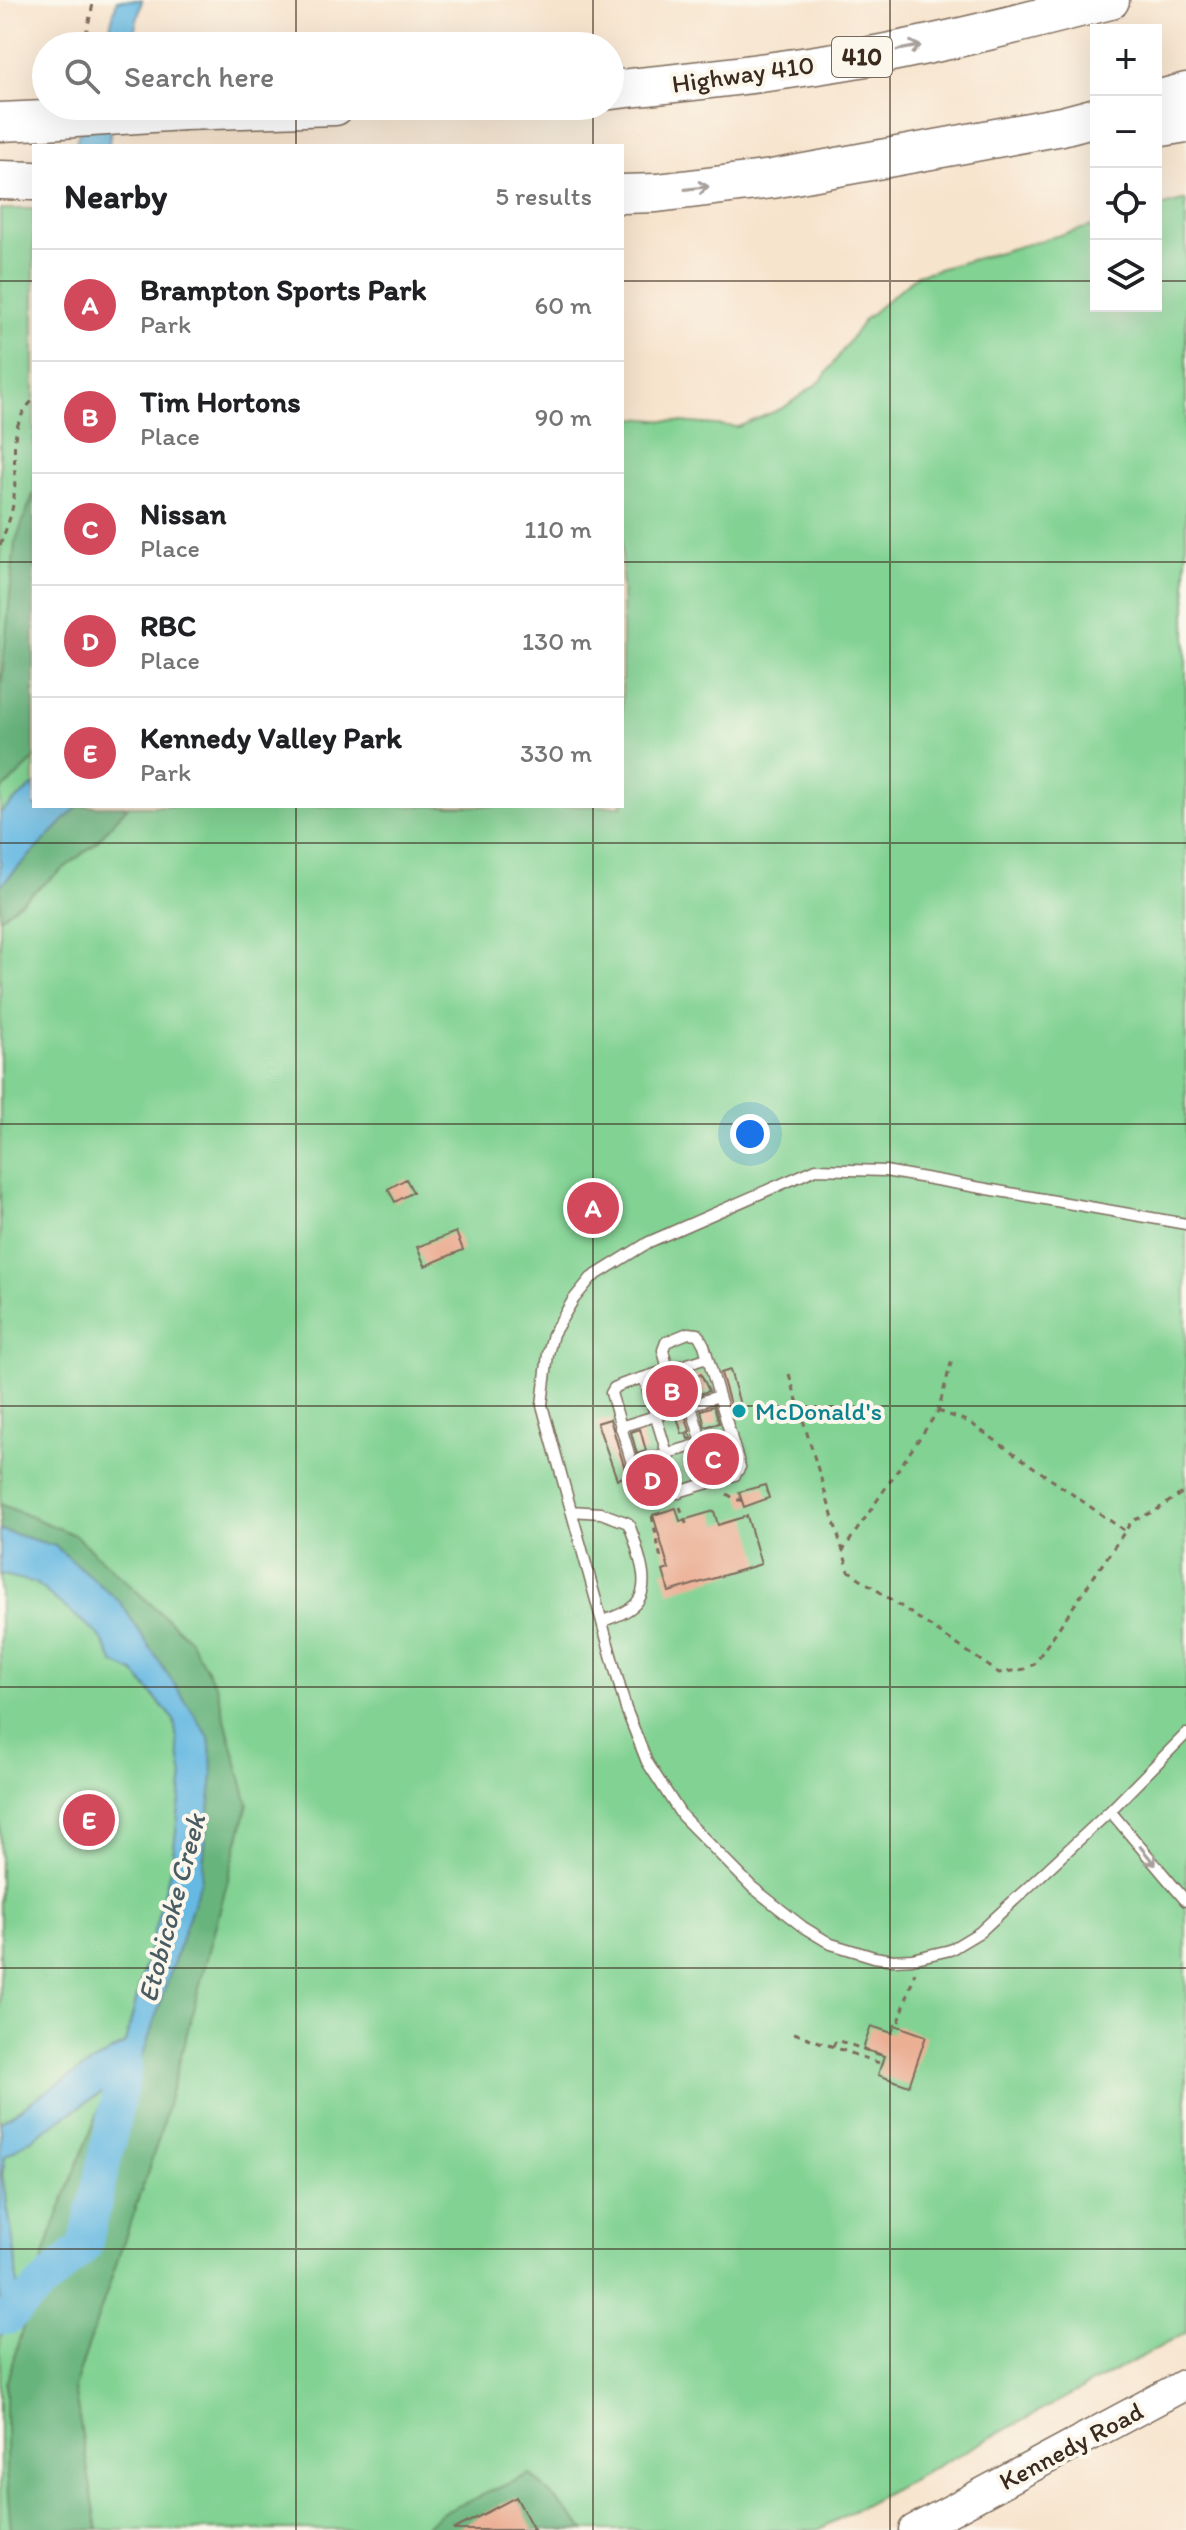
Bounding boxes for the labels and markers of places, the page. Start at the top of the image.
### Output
pin: A [567,1178,619,1238]
pin: B [646,1361,698,1421]
place label: McDonald's [755,1395,882,1427]
marker: McDonald's [730,1402,748,1420]
pin: C [687,1429,739,1489]
pin: D [626,1450,678,1510]
pin: E [63,1790,115,1850]

